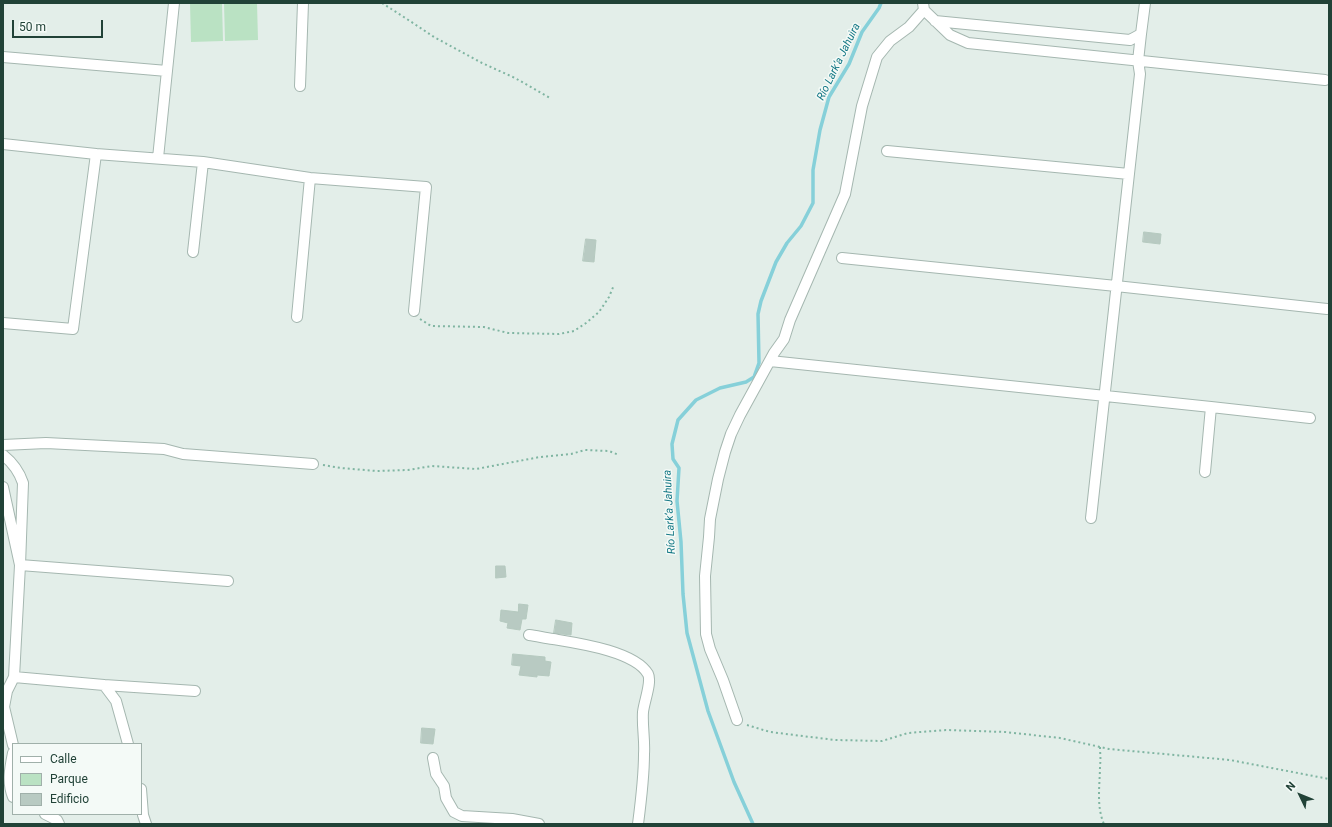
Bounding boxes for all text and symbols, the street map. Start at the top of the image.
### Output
scale bar [14,12,105,38]
text: 50 m [19,20,46,34]
water label: Río Lark’a Jahuira [815,21,863,103]
water label: Río Lark’a Jahuira [661,470,679,554]
legend [12,743,142,815]
text: Calle [50,752,77,766]
text: Parque [50,772,88,786]
north arrow [1280,775,1320,815]
text: N [1283,779,1298,794]
text: Edificio [50,792,89,806]

